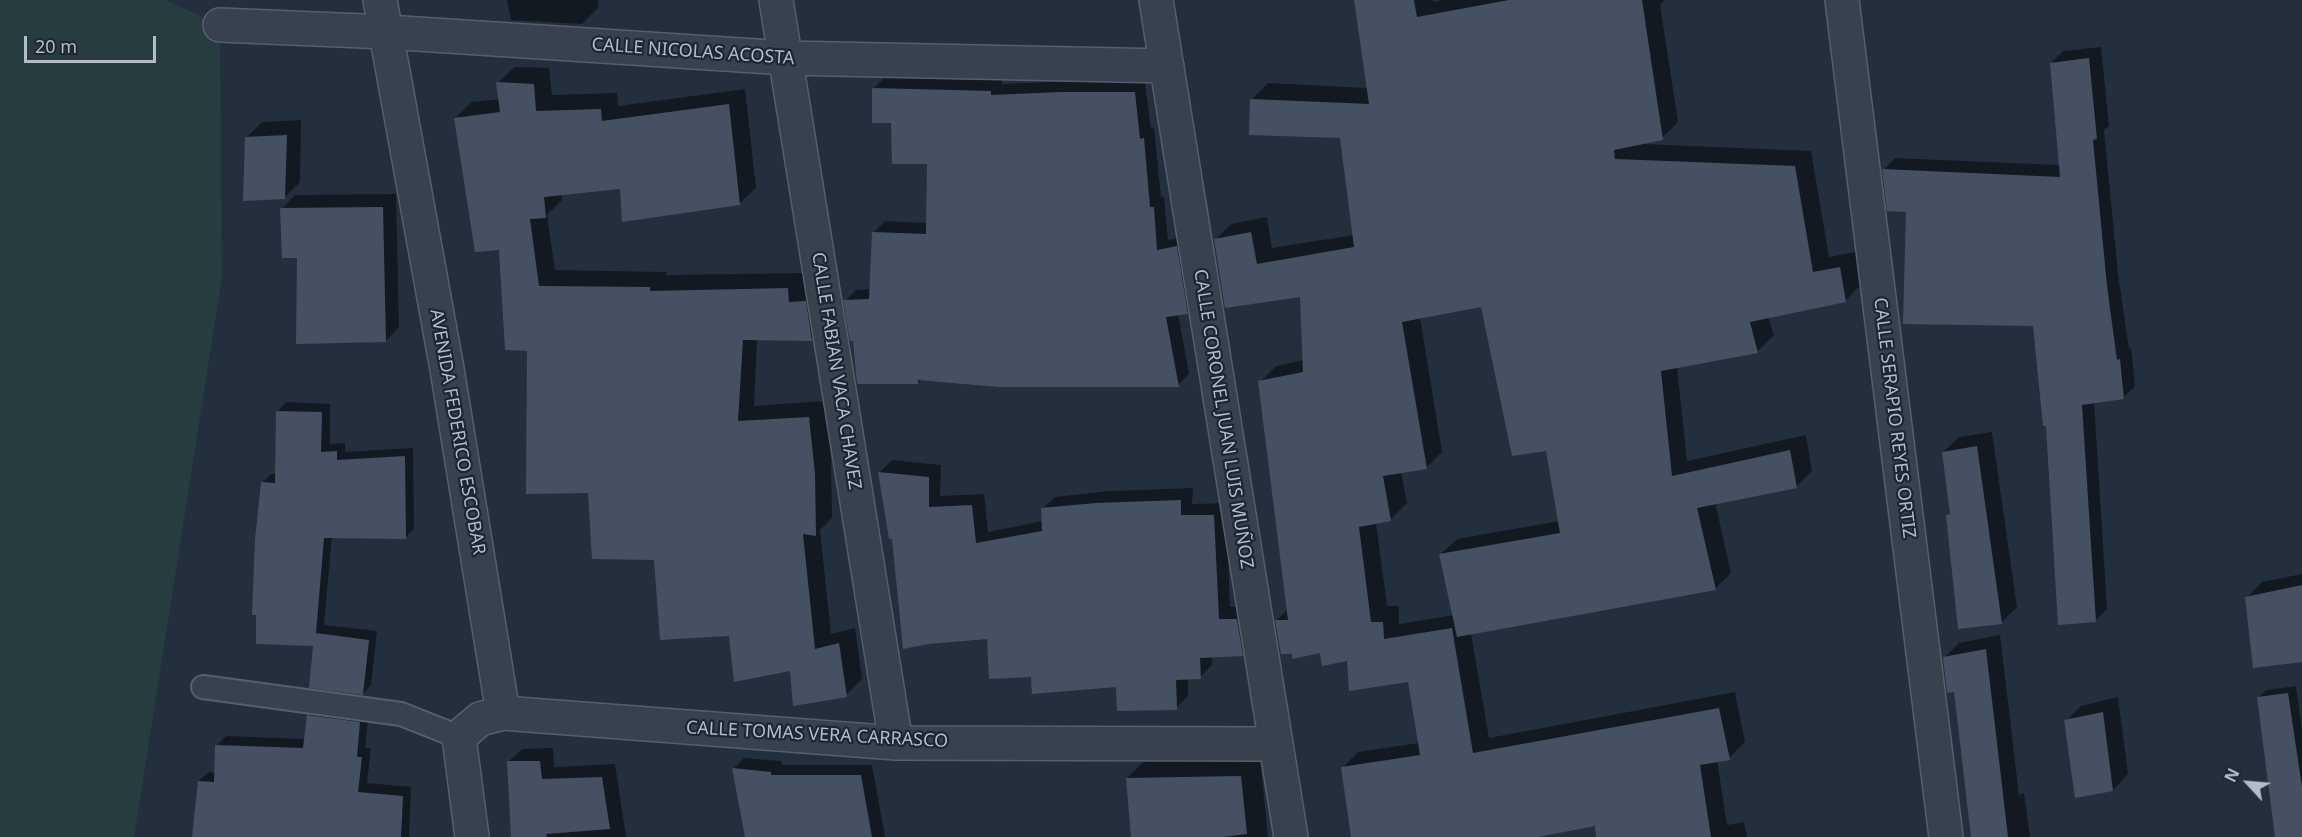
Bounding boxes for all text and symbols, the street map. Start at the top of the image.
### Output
scale bar [27,24,159,62]
text: 20 m [35,34,77,58]
street label: CALLE NICOLAS ACOSTA [591,34,795,70]
street label: CALLE FABIAN VACA CHAVEZ [807,251,865,491]
street label: CALLE CORONEL JUAN LUIS MUÑOZ [1189,268,1257,570]
street label: CALLE SERAPIO REYES ORTIZ [1869,296,1919,540]
street label: AVENIDA FEDERICO ESCOBAR [425,307,489,557]
street label: CALLE TOMAS VERA CARRASCO [685,717,949,753]
north arrow [2218,753,2278,813]
text: N [2219,764,2245,786]

